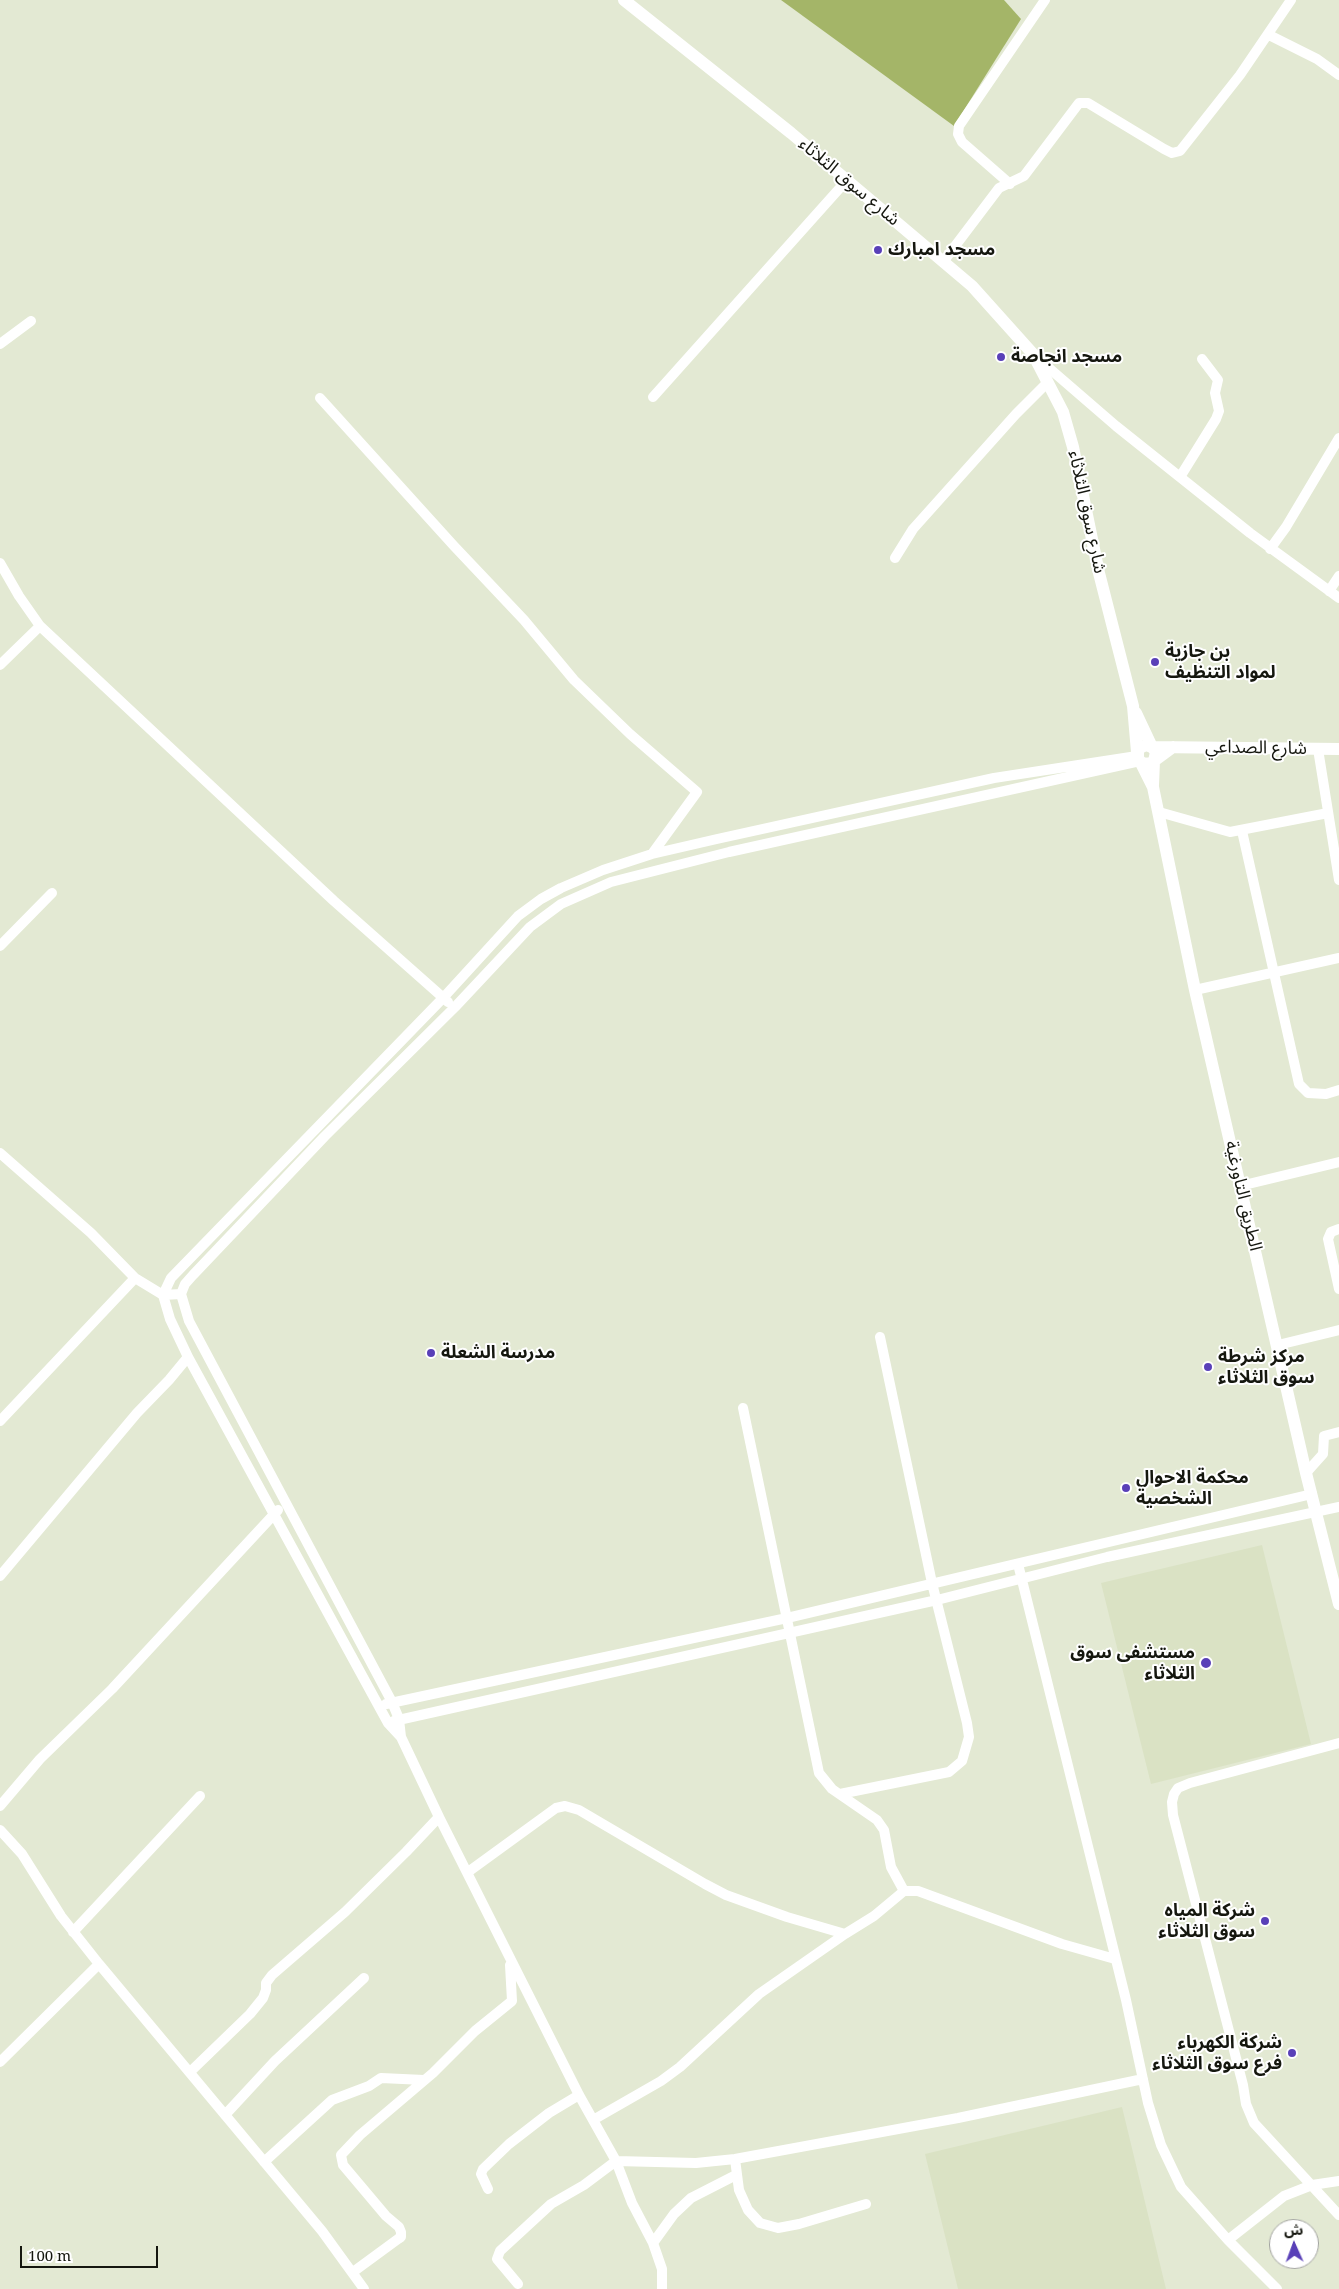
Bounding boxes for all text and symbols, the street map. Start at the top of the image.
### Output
street label: شارع سوق الثلاثاء [794,133,904,231]
place label: مسجد امبارك [888,239,995,261]
marker: مسجد امبارك [872,244,884,256]
place label: مسجد انجاصة [1011,346,1122,368]
marker: مسجد انجاصة [995,351,1007,363]
street label: شارع سوق الثلاثاء [1063,448,1111,576]
place label: بن جازية لمواد التنظيف [1165,641,1276,684]
marker: بن جازية لمواد التنظيف [1149,656,1161,668]
street label: شارع الصداعي [1205,736,1307,760]
street label: الطريق التاورغية [1220,1139,1266,1253]
place label: مدرسة الشعلة [441,1342,555,1364]
place label: مركز شرطة سوق الثلاثاء [1218,1346,1315,1388]
marker: مدرسة الشعلة [425,1347,437,1359]
marker: مركز شرطة سوق الثلاثاء [1202,1361,1214,1373]
place label: محكمة الاحوال الشخصية [1136,1467,1249,1510]
marker: محكمة الاحوال الشخصية [1120,1482,1132,1494]
place label: مستشفى سوق الثلاثاء [1070,1642,1195,1685]
marker: مستشفى سوق الثلاثاء [1199,1656,1213,1670]
place label: شركة المياه سوق الثلاثاء [1158,1900,1255,1942]
marker: شركة المياه سوق الثلاثاء [1259,1915,1271,1927]
place label: شركة الكهرباء فرع سوق الثلاثاء [1152,2032,1282,2074]
marker: شركة الكهرباء فرع سوق الثلاثاء [1286,2047,1298,2059]
north arrow [1269,2219,1319,2269]
text: ش [1284,2220,1303,2239]
scale bar [22,2236,160,2268]
text: 100 m [28,2245,71,2265]

